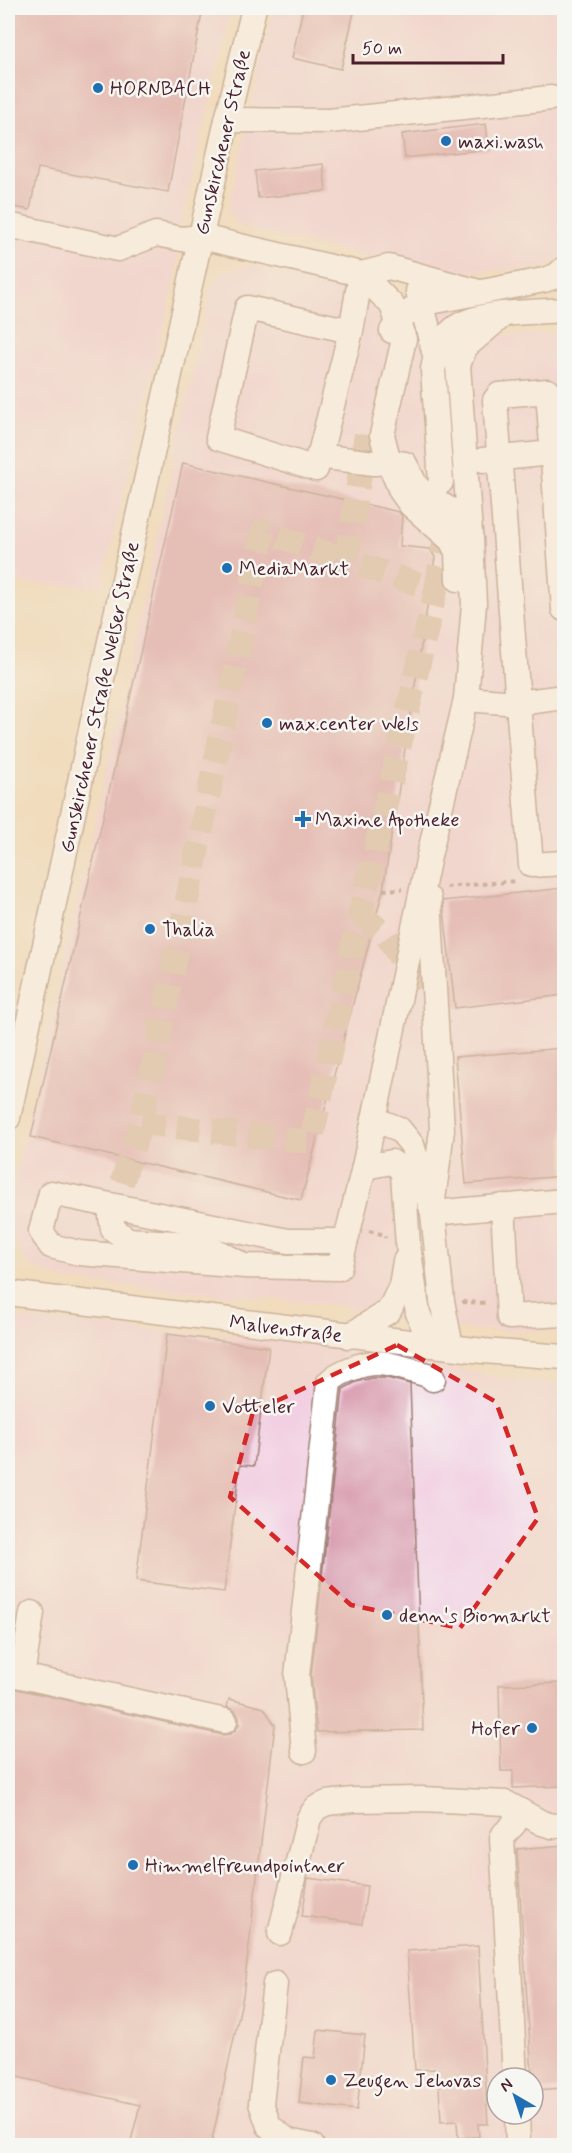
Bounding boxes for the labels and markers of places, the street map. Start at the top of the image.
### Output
place label: HORNBACH [110,76,211,103]
marker: HORNBACH [91,81,105,95]
place label: maxi.wash [458,129,544,156]
marker: maxi.wash [439,134,453,148]
place label: MediaMarkt [239,556,349,583]
marker: MediaMarkt [220,561,234,575]
place label: max.center Wels [279,711,419,738]
marker: max.center Wels [260,716,274,730]
place label: Maxine Apotheke [315,807,459,835]
marker: Maxine Apotheke [296,812,310,826]
place label: Thalia [162,917,215,944]
marker: Thalia [143,922,157,936]
place label: Votteler [222,1394,295,1421]
marker: Votteler [203,1399,217,1413]
place label: denn's Biomarkt [399,1603,551,1630]
marker: denn's Biomarkt [380,1608,394,1622]
place label: Hofer [471,1716,521,1743]
marker: Hofer [525,1721,539,1735]
place label: Himmelfreundpointner [145,1853,345,1880]
marker: Himmelfreundpointner [126,1858,140,1872]
place label: Zeugen Jehovas [343,2068,481,2097]
marker: Zeugen Jehovas [324,2073,338,2087]

